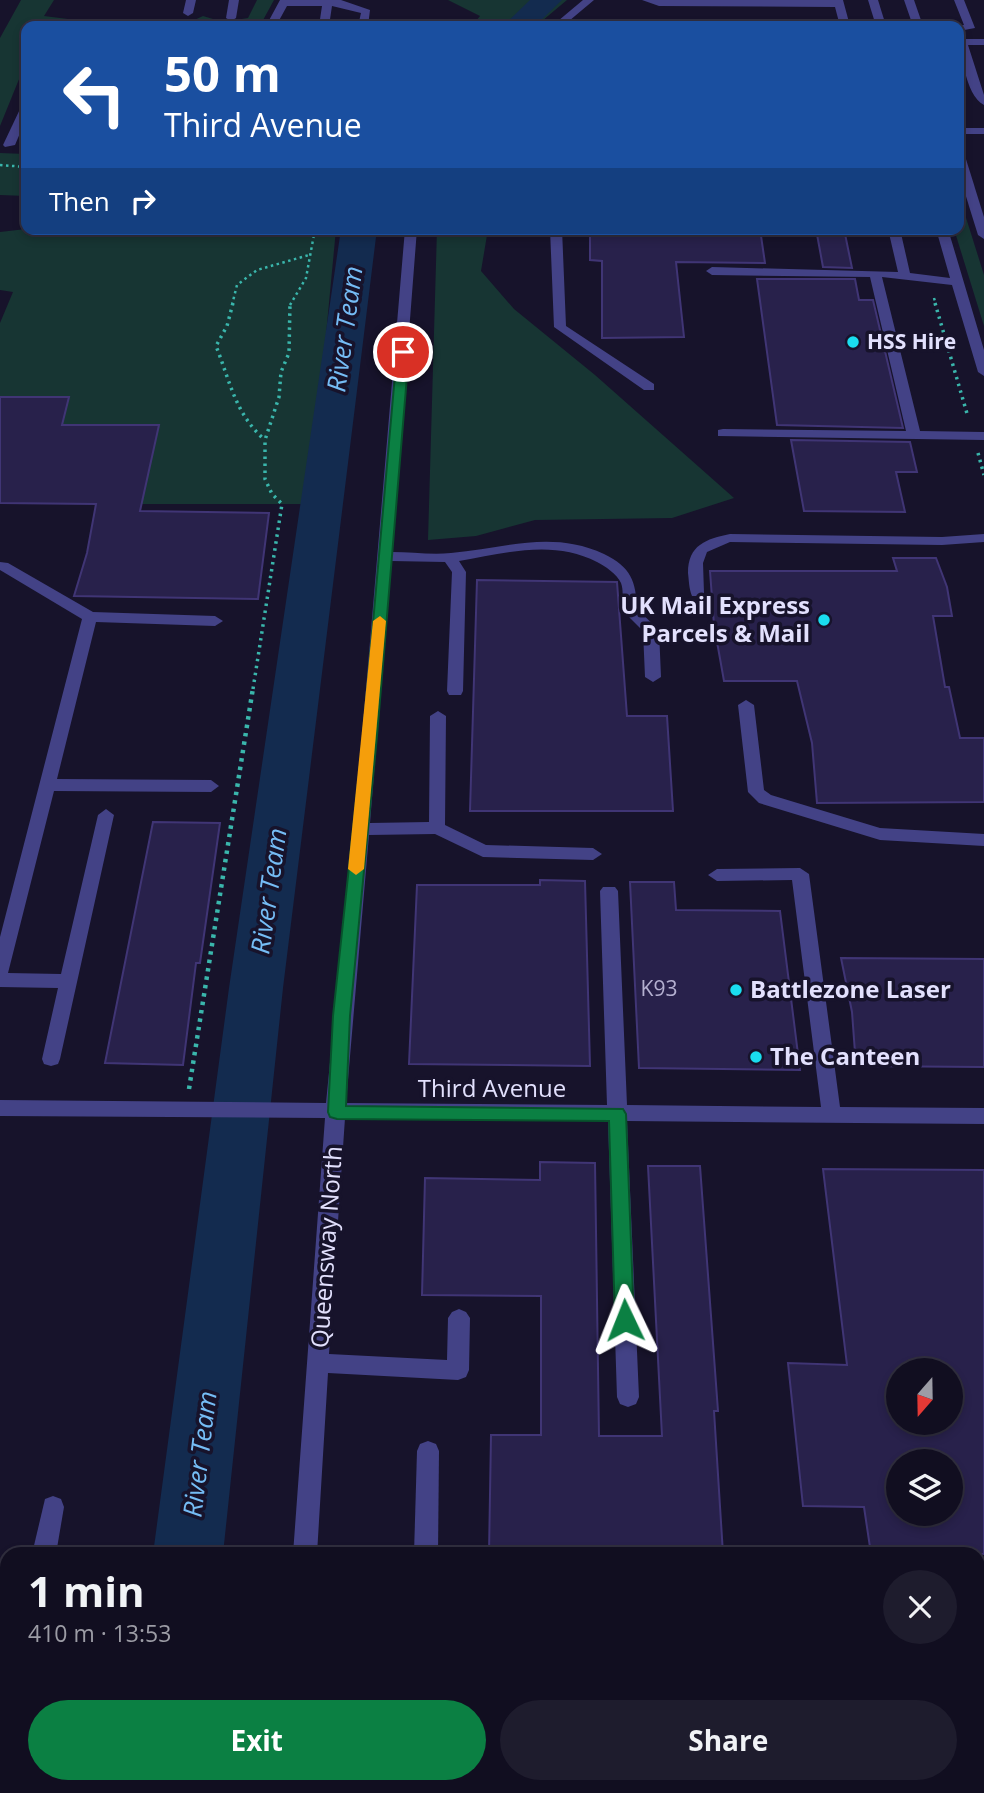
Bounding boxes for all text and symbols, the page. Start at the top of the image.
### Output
text: 50 m [164,40,281,106]
icon: left [49,49,140,140]
text: Third Avenue [164,103,362,146]
icon: right [124,182,162,220]
text: Then [49,183,110,219]
water label: River Team [317,264,371,394]
pin [373,322,433,382]
place label: HSS Hire [867,327,956,355]
icon: arrive [384,333,422,371]
marker: HSS Hire [845,334,861,350]
place label: UK Mail Express Parcels & Mail [620,588,810,649]
marker: UK Mail Express Parcels & Mail [816,612,832,628]
water label: River Team [241,826,295,956]
place label: Battlezone Laser [750,972,951,1005]
house number: K93 [641,974,677,1002]
marker: Battlezone Laser [728,982,744,998]
place label: The Canteen [770,1039,920,1072]
marker: The Canteen [748,1049,764,1065]
street label: Third Avenue [418,1071,566,1104]
street label: Queensway North [302,1145,349,1349]
position arrow [588,1283,662,1357]
north arrow [886,1358,962,1435]
map controls [886,1358,963,1526]
water label: River Team [173,1389,225,1519]
button: layers [886,1449,963,1526]
text: 1 min [28,1562,145,1619]
button: close [883,1570,957,1644]
text: 410 m · 13:53 [28,1617,171,1649]
button: Exit [28,1700,486,1780]
button: Share [500,1700,957,1780]

